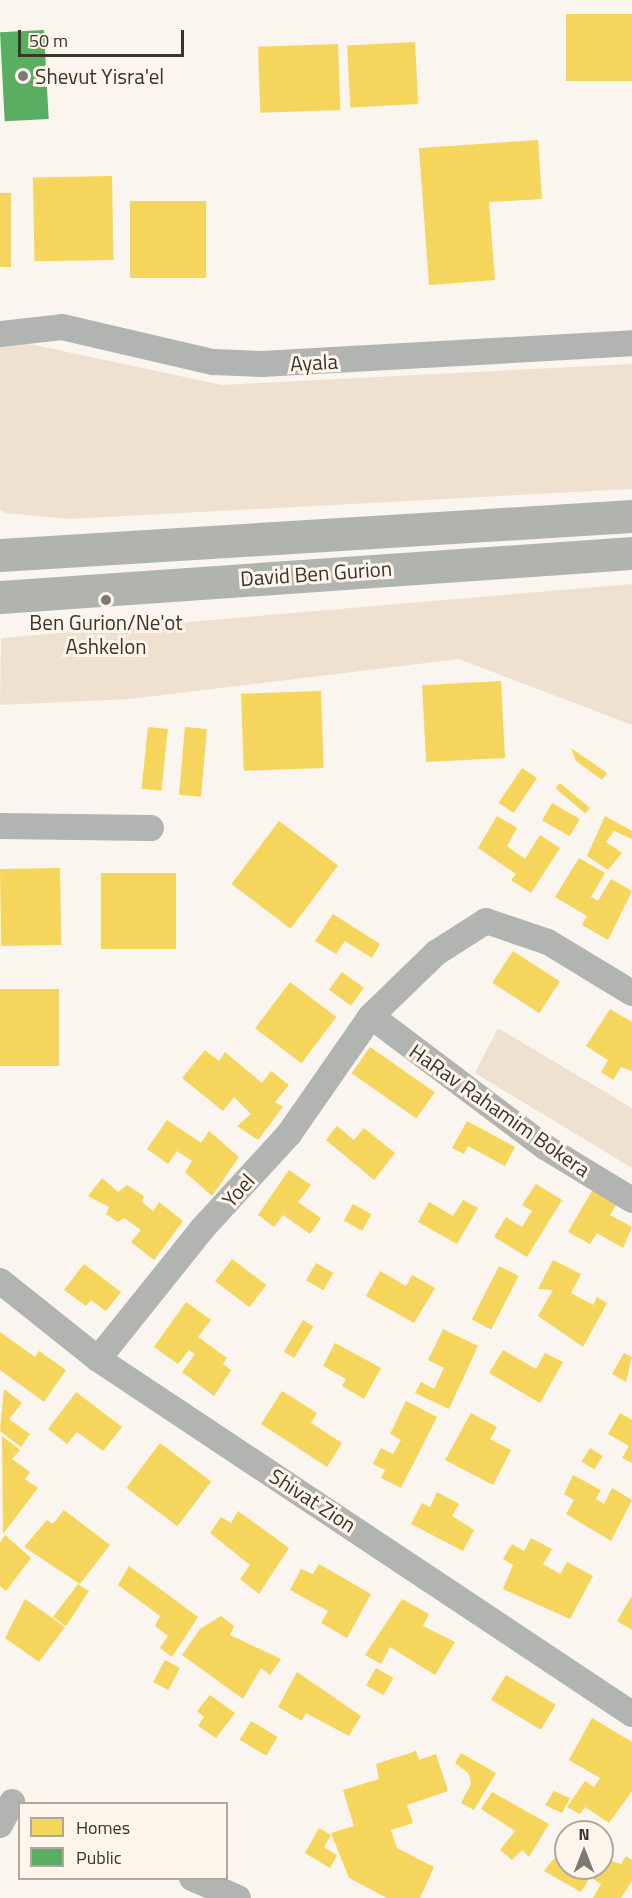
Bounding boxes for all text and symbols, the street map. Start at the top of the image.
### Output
scale bar [21,18,188,56]
text: 50 m [29,27,68,54]
place label: Shevut Yisra'el [35,63,164,89]
marker: Shevut Yisra'el [16,69,30,83]
street label: Ayala [289,348,339,376]
street label: David Ben Gurion [239,555,393,591]
marker: Ben Gurion/Ne'ot Ashkelon [99,593,113,607]
place label: Ben Gurion/Ne'ot Ashkelon [29,609,183,659]
street label: HaRav Rahamim Bokera [405,1038,595,1182]
street label: Yoel [216,1168,260,1212]
street label: Shivat Zion [265,1463,361,1537]
legend [18,1802,228,1880]
text: Homes [76,1814,130,1841]
north arrow [554,1820,614,1880]
text: N [578,1822,590,1846]
text: Public [76,1844,122,1871]

